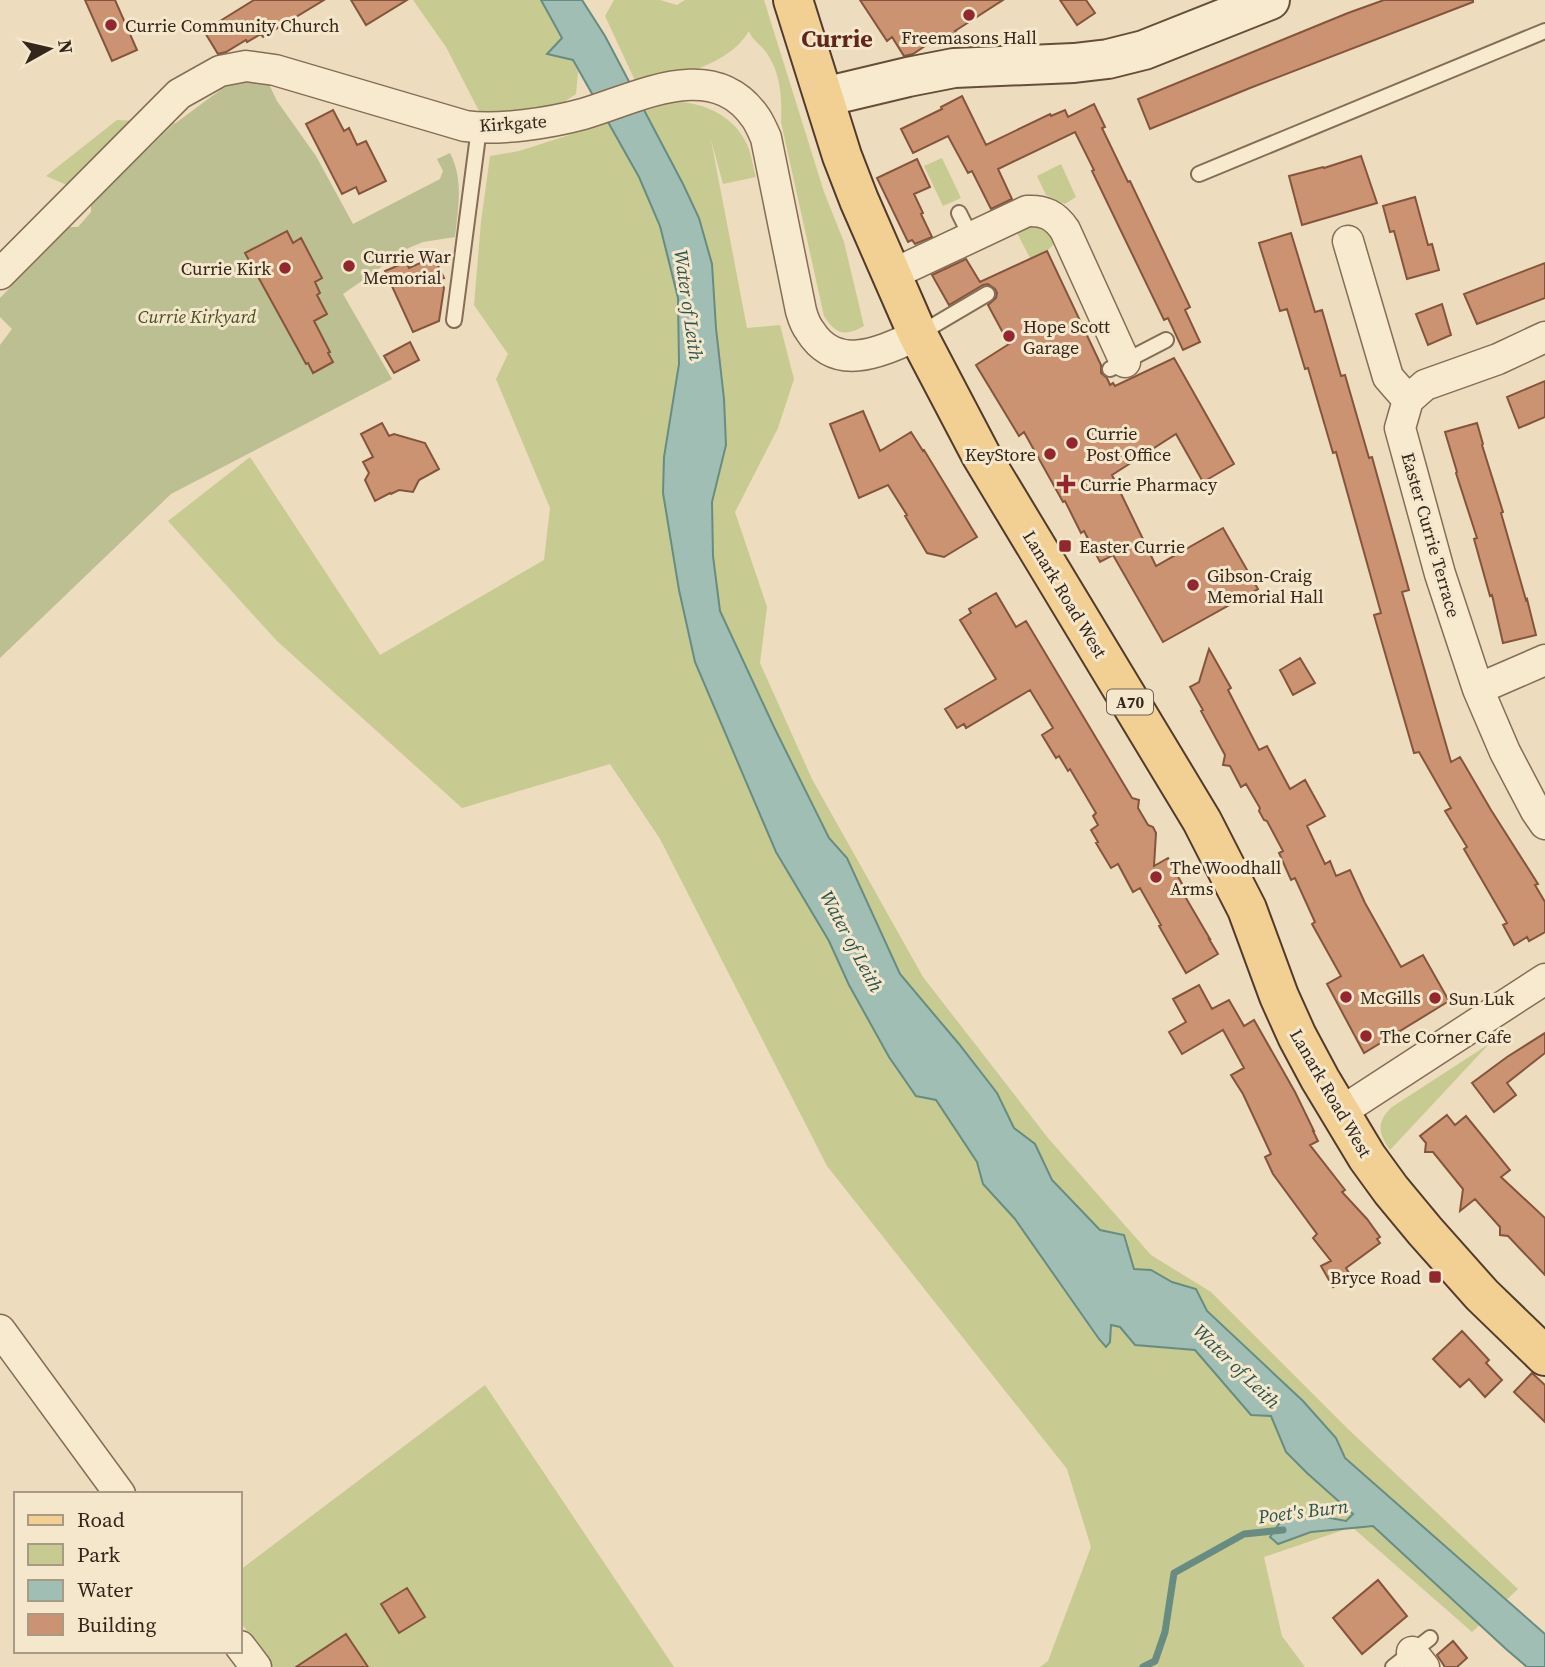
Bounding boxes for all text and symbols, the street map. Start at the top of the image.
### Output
marker: Freemasons Hall [961,7,977,23]
place label: Currie Community Church [125,13,340,38]
north arrow [14,14,84,84]
marker: Currie Community Church [103,17,119,33]
district label: Currie [801,22,873,55]
place label: Freemasons Hall [901,25,1037,50]
text: N [52,38,80,55]
street label: Kirkgate [478,108,548,138]
place label: Currie War Memorial [363,244,451,290]
water label: Water of Leith [668,248,710,363]
place label: Currie Kirk [181,256,271,281]
marker: Currie War Memorial [341,258,357,274]
marker: Currie Kirk [277,260,293,276]
park label: Currie Kirkyard [138,304,257,329]
place label: Hope Scott Garage [1023,314,1110,360]
marker: Hope Scott Garage [1001,328,1017,344]
place label: Currie Post Office [1086,421,1171,467]
marker: Currie Post Office [1064,435,1080,451]
place label: KeyStore [965,442,1036,467]
marker: KeyStore [1042,446,1058,462]
street label: Easter Currie Terrace [1395,449,1467,621]
place label: Currie Pharmacy [1080,472,1218,497]
marker: Currie Pharmacy [1058,476,1074,492]
street label: Lanark Road West [1017,526,1113,663]
place label: Easter Currie [1079,534,1185,559]
marker: Easter Currie [1057,538,1073,554]
place label: Gibson-Craig Memorial Hall [1207,563,1324,609]
marker: Gibson-Craig Memorial Hall [1185,577,1201,593]
road number: A70 [1107,690,1153,715]
place label: The Woodhall Arms [1170,855,1281,901]
marker: The Woodhall Arms [1148,869,1164,885]
water label: Water of Leith [814,886,890,997]
place label: McGills [1360,985,1421,1010]
place label: Sun Luk [1449,986,1514,1011]
marker: McGills [1338,989,1354,1005]
marker: Sun Luk [1427,990,1443,1006]
street label: Lanark Road West [1284,1024,1378,1162]
place label: The Corner Cafe [1380,1024,1512,1049]
marker: The Corner Cafe [1358,1028,1374,1044]
place label: Bryce Road [1330,1265,1421,1290]
marker: Bryce Road [1427,1269,1443,1285]
water label: Water of Leith [1188,1318,1287,1415]
legend [14,1492,242,1653]
water label: Poet's Burn [1256,1493,1350,1530]
text: Road [77,1505,125,1534]
text: Park [77,1540,121,1569]
text: Water [77,1575,133,1604]
text: Building [77,1610,156,1639]

